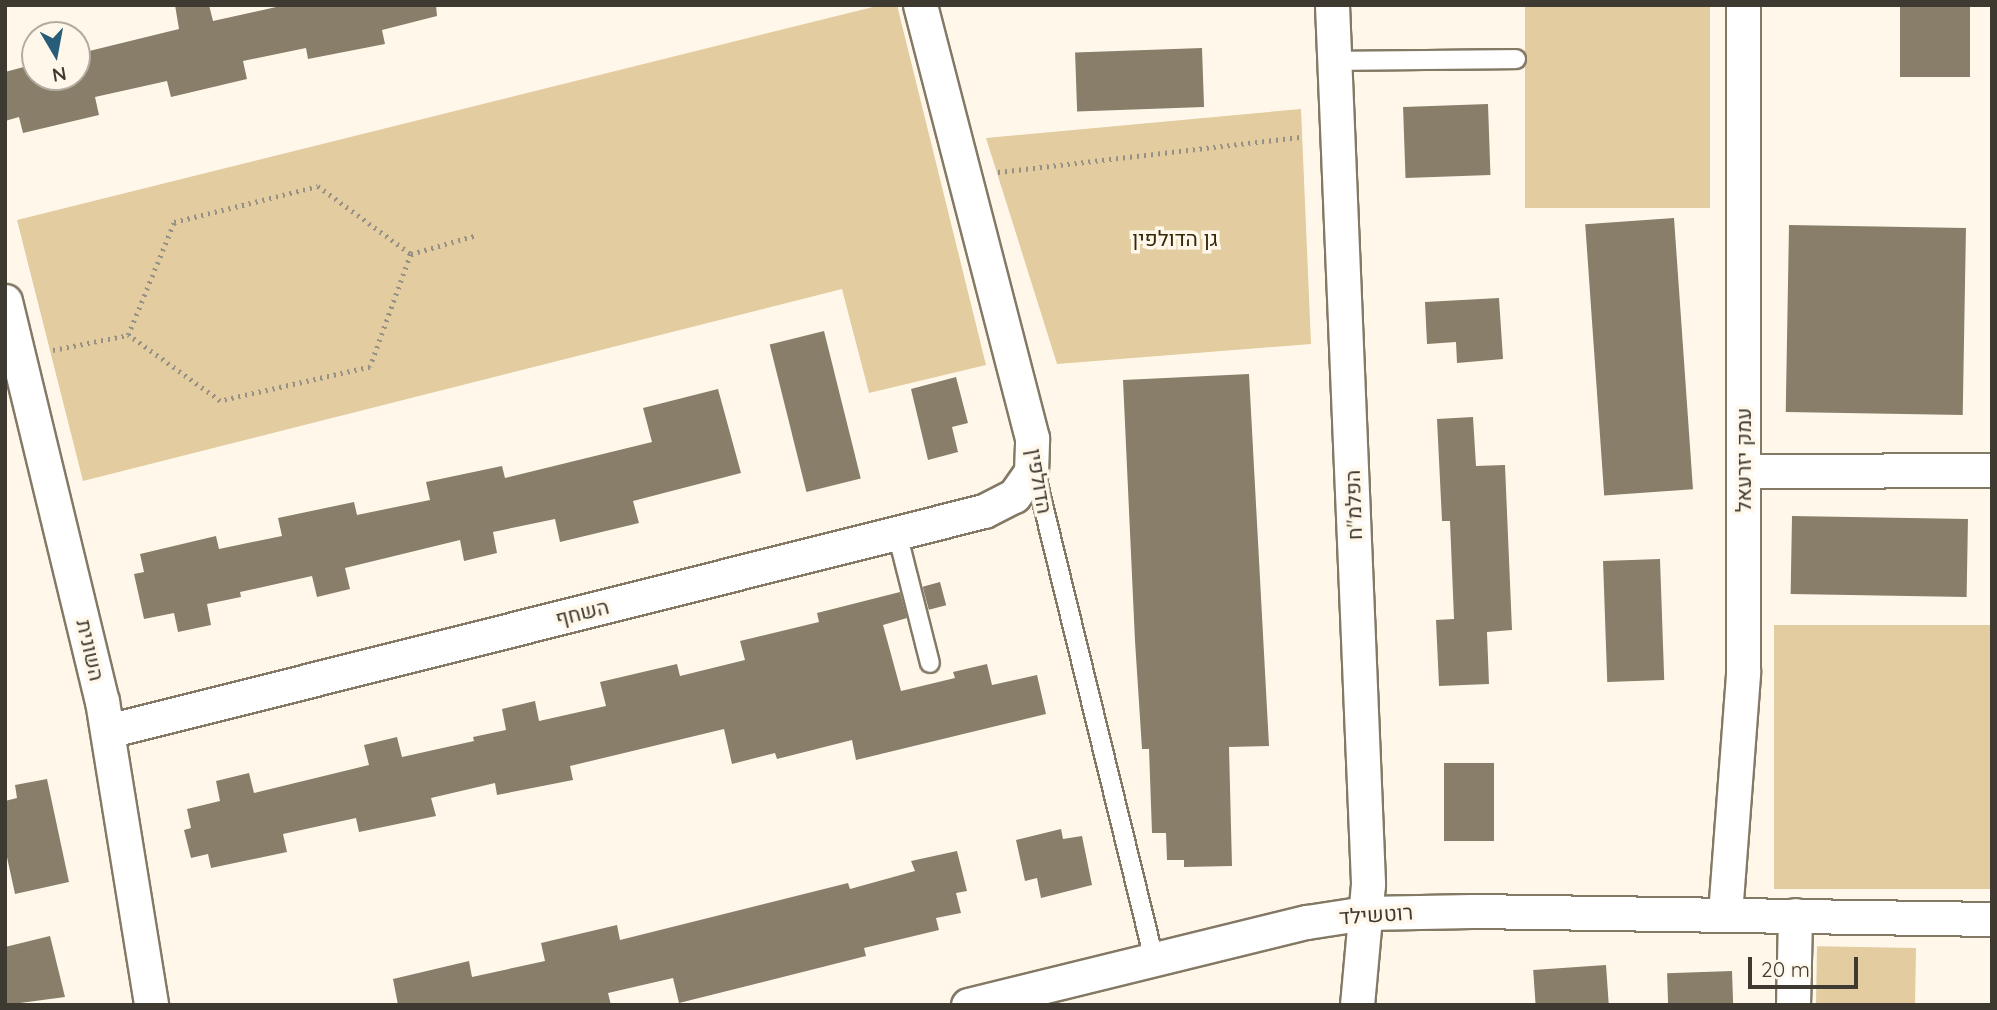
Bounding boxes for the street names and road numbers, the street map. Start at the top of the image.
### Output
street label: עמק יזרעאל [1730,408,1756,512]
street label: הדולפין [1022,446,1058,516]
street label: הפלמ"ח [1339,469,1367,541]
street label: השחף [553,593,611,631]
street label: השונית [72,617,110,683]
street label: רוטשילד [1338,899,1414,929]

